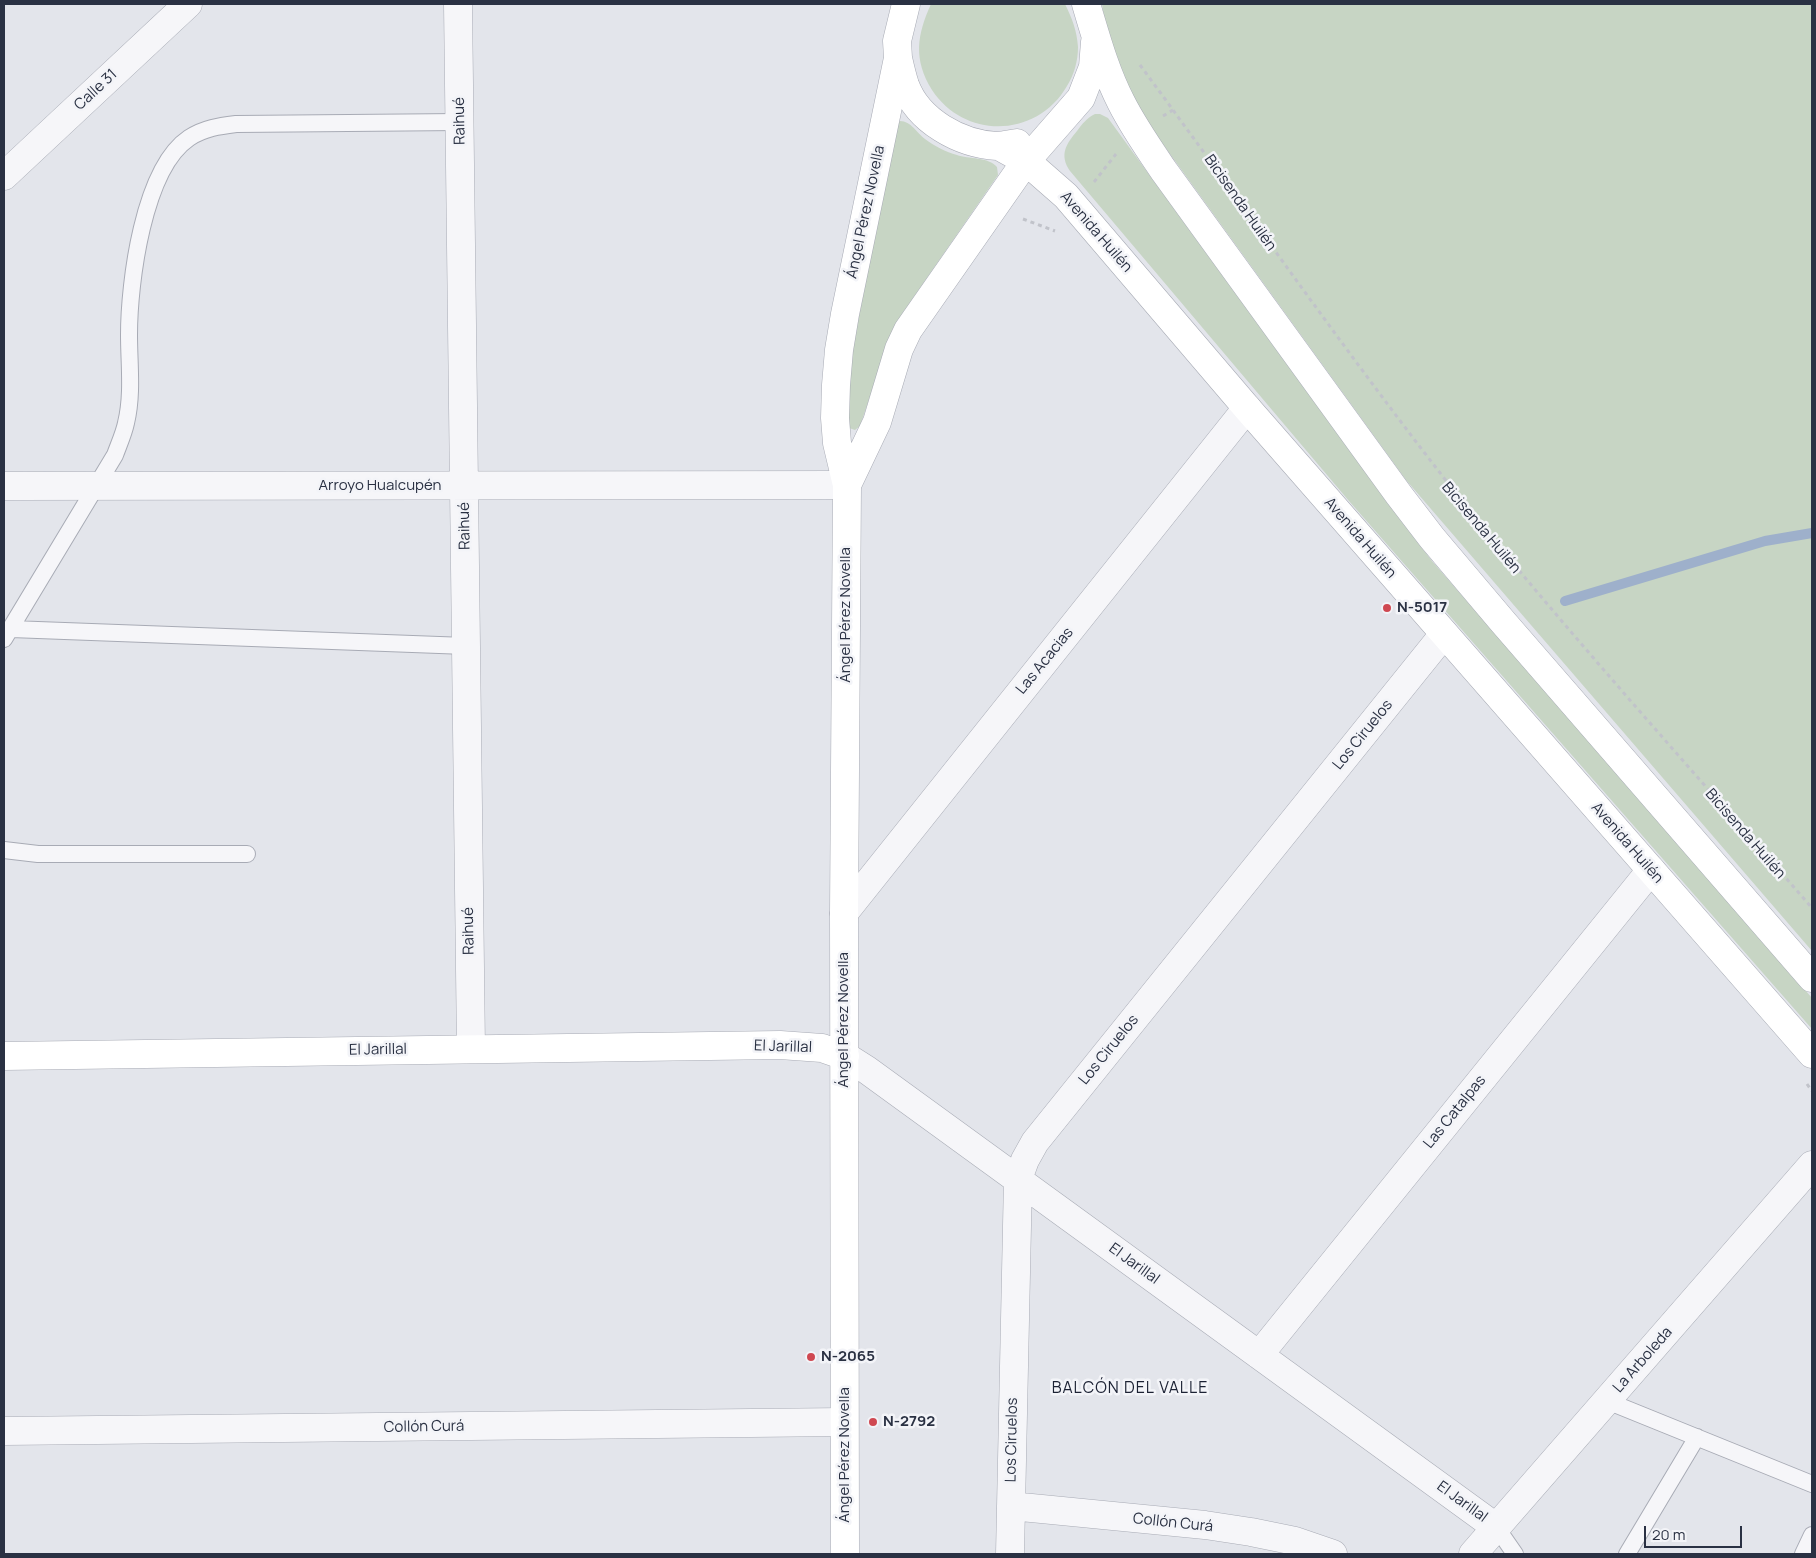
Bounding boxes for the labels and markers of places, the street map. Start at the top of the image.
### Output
place label: N-5017 [1397,599,1447,617]
marker: N-5017 [1381,602,1393,614]
place label: N-2065 [821,1348,875,1366]
marker: N-2065 [805,1351,817,1363]
place label: N-2792 [883,1413,935,1431]
marker: N-2792 [867,1416,879,1428]

